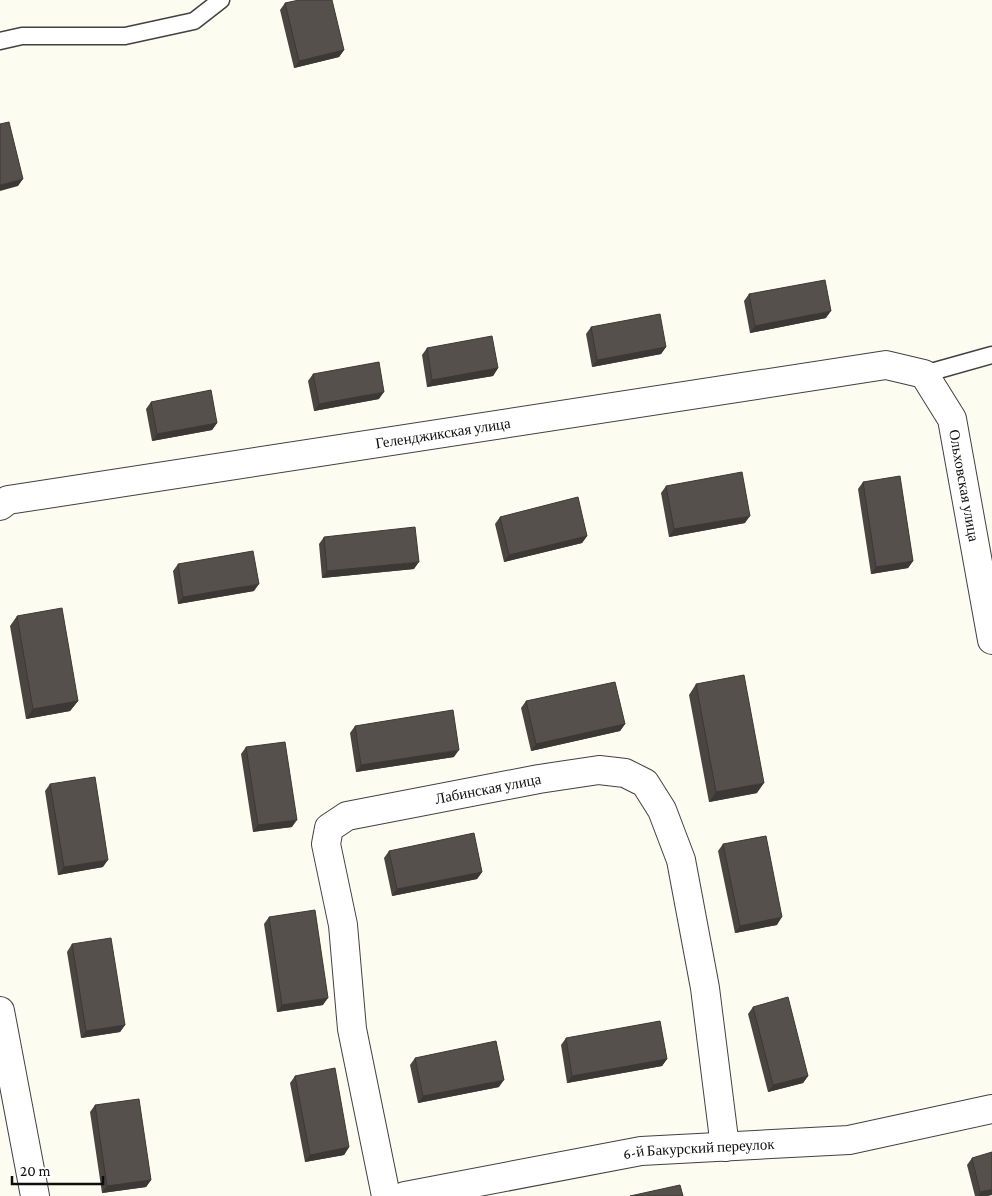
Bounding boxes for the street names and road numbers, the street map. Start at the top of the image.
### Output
street label: Геленджикская улица [374,415,512,451]
street label: Ольховская улица [946,428,982,543]
street label: Лабинская улица [433,771,543,807]
street label: 6-й Бакурский переулок [622,1136,776,1162]

